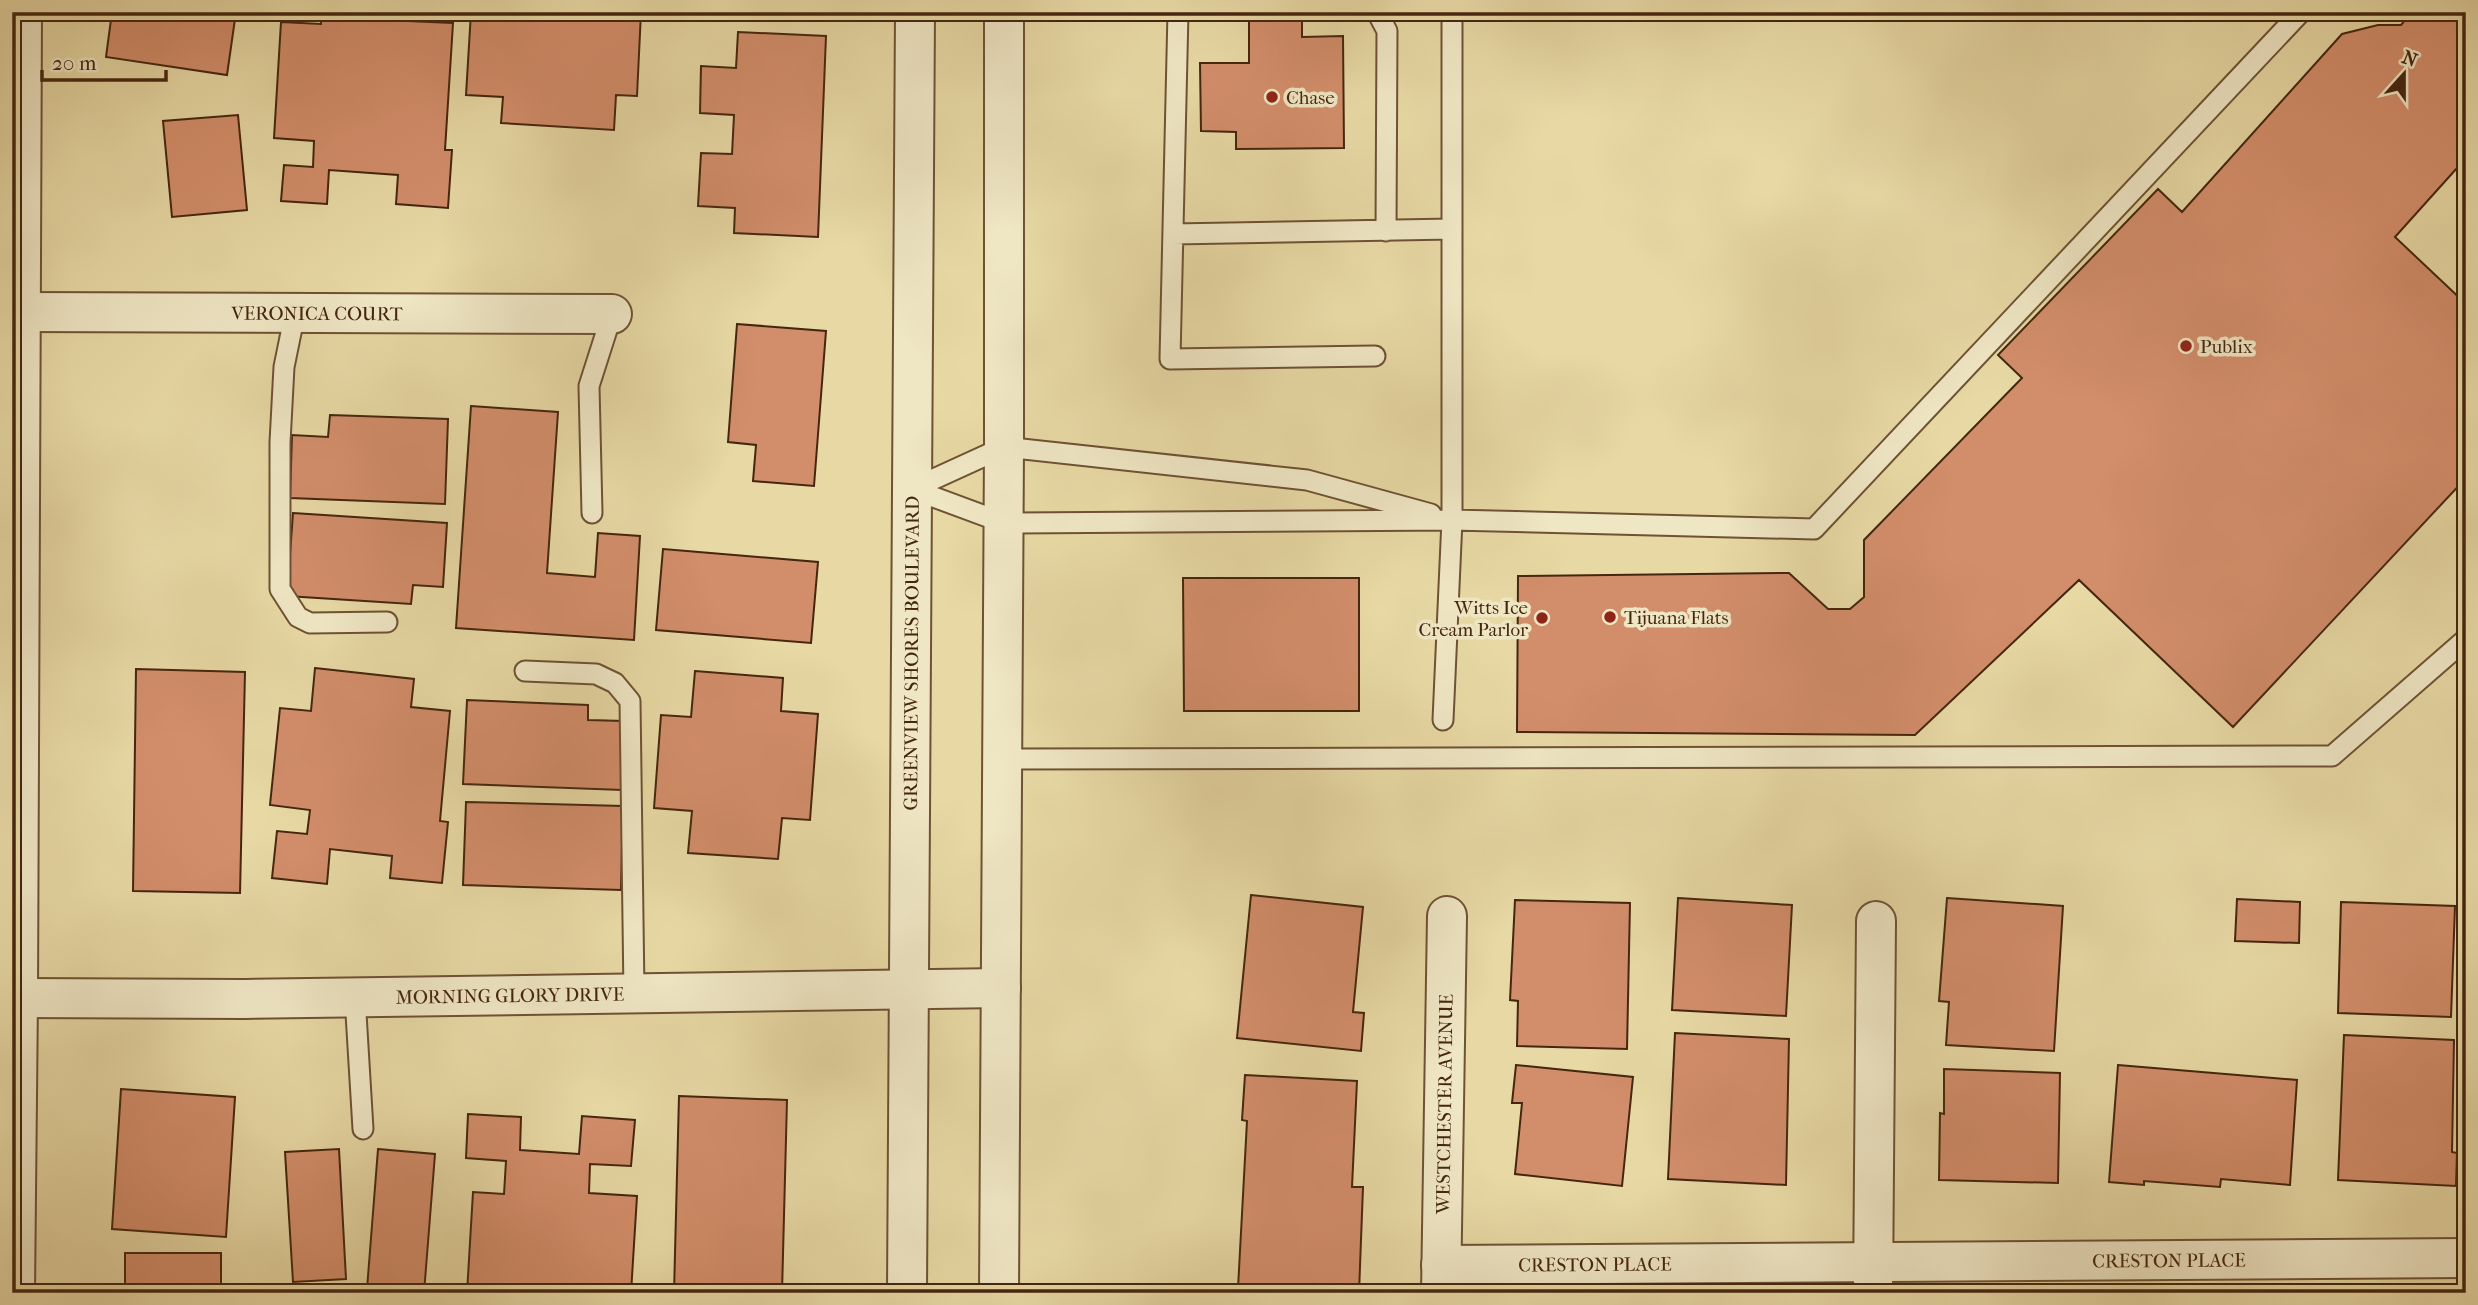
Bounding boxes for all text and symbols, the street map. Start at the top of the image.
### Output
scale bar [42,38,166,82]
north arrow [2370,38,2440,108]
text: N [2399,46,2421,72]
text: 20 m [52,51,97,75]
place label: Chase [1286,87,1335,109]
marker: Chase [1264,89,1280,105]
street label: VERONICA COURT [230,303,403,325]
place label: Publix [2200,336,2253,358]
marker: Publix [2178,338,2194,354]
street label: GREENVIEW SHORES BOULEVARD [900,496,924,810]
place label: Witts Ice Cream Parlor [1419,597,1529,641]
place label: Tijuana Flats [1624,607,1729,629]
marker: Tijuana Flats [1602,609,1618,625]
marker: Witts Ice Cream Parlor [1534,610,1550,626]
street label: MORNING GLORY DRIVE [396,983,625,1009]
street label: WESTCHESTER AVENUE [1432,993,1458,1215]
street label: CRESTON PLACE [2092,1250,2246,1273]
street label: CRESTON PLACE [1518,1253,1672,1276]

